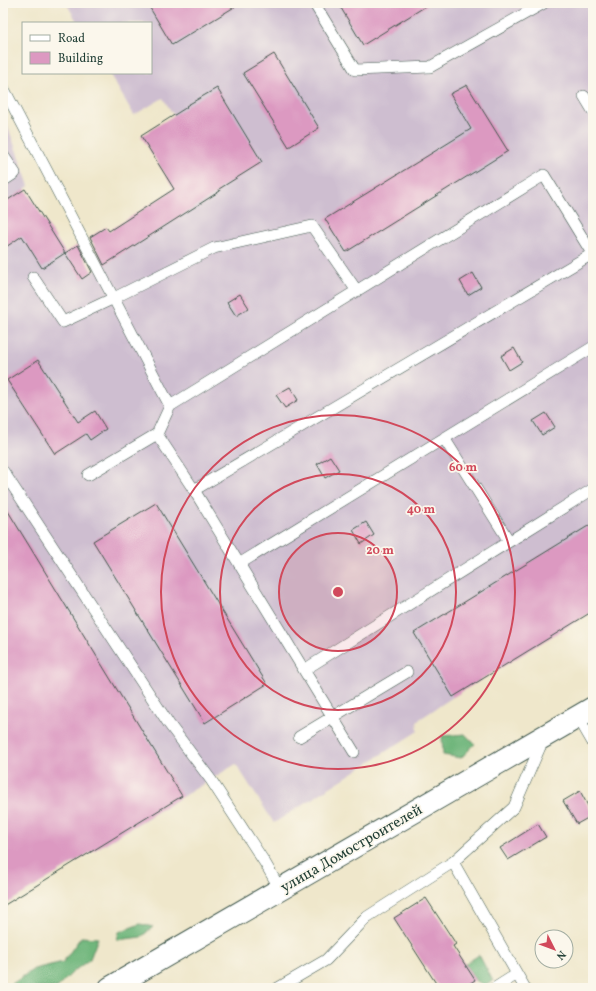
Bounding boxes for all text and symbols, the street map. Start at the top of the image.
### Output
legend [22,22,152,74]
text: Road [58,31,85,47]
text: Building [58,51,103,67]
text: 60 m [449,460,477,476]
text: 40 m [407,502,436,518]
text: 20 m [366,543,394,559]
centre of rings [331,585,345,599]
street label: улица Домостроителей [277,800,427,899]
north arrow [534,929,574,969]
text: N [552,947,569,963]

